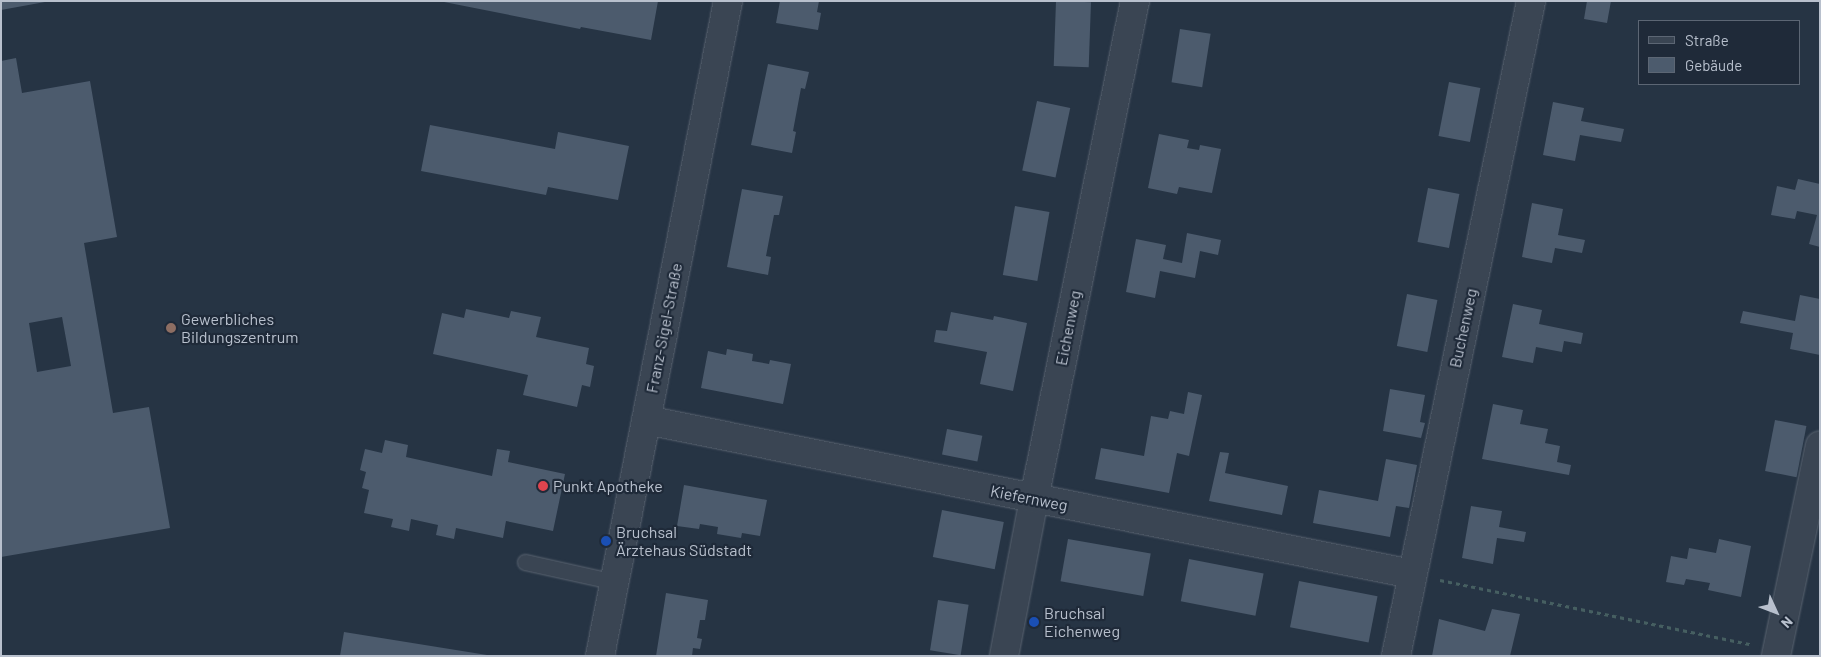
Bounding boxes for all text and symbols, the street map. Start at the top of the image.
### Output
legend [1638,20,1801,85]
text: Straße [1685,31,1729,49]
text: Gebäude [1685,56,1742,74]
street label: Franz-Sigel-Straße [642,261,686,395]
street label: Buchenweg [1445,287,1481,369]
street label: Eichenweg [1051,289,1085,367]
place label: Gewerbliches Bildungszentrum [181,309,299,347]
marker: Gewerbliches Bildungszentrum [165,322,177,334]
place label: Punkt Apotheke [553,476,663,496]
marker: Punkt Apotheke [537,480,549,492]
street label: Kiefernweg [989,481,1069,515]
place label: Bruchsal Ärztehaus Südstadt [616,522,752,560]
marker: Bruchsal Ärztehaus Südstadt [600,535,612,547]
north arrow [1751,587,1801,637]
place label: Bruchsal Eichenweg [1044,603,1120,641]
text: N [1778,613,1797,632]
marker: Bruchsal Eichenweg [1028,616,1040,628]

